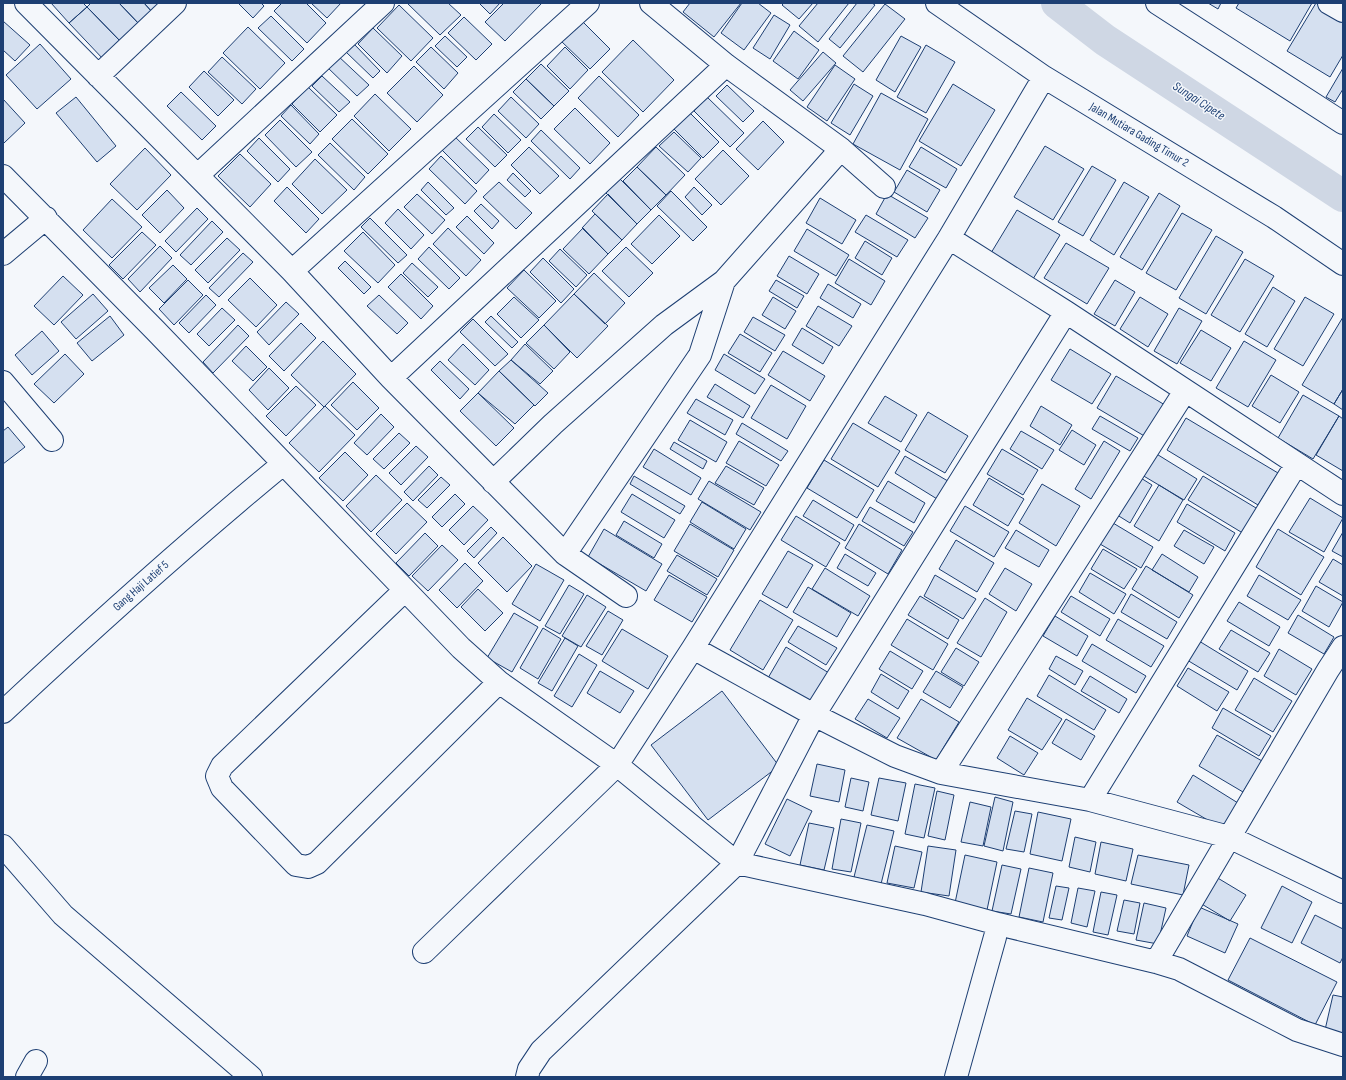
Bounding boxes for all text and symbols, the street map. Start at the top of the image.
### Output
water label: Sungai Cipete [1170,78,1228,124]
street label: Jalan Mutiara Gading Timur 2 [1086,99,1191,171]
street label: Gang Haji Latief 5 [110,557,172,614]

